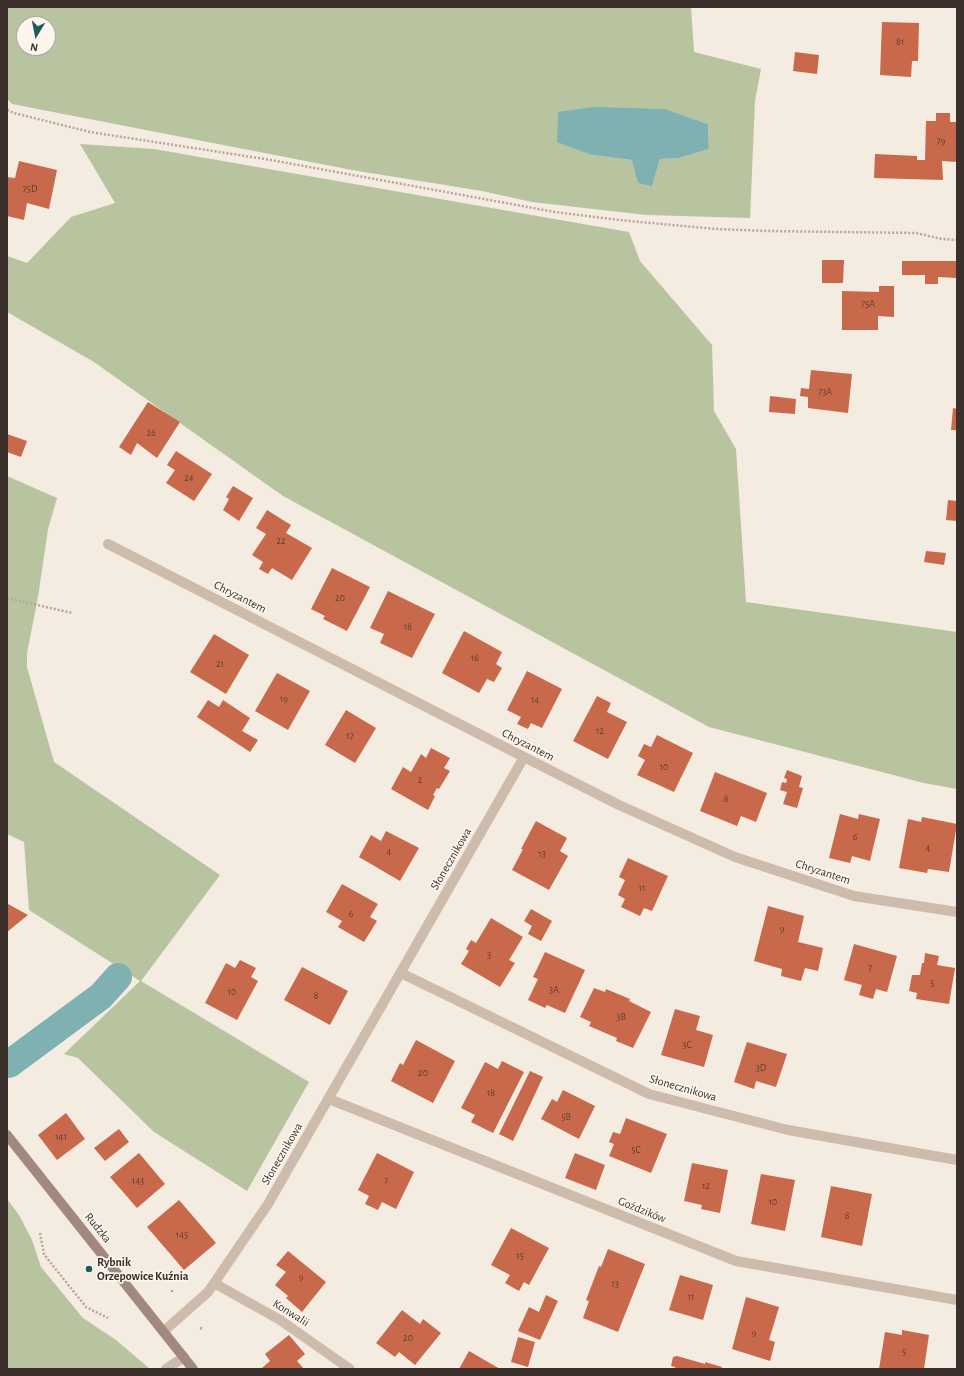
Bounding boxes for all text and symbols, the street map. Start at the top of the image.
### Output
north arrow [16,16,56,56]
house number: 81 [896,36,904,48]
text: N [29,41,39,53]
house number: 79 [937,135,945,147]
house number: 75D [23,183,37,195]
house number: 75A [861,298,875,310]
house number: 73A [818,386,832,398]
house number: 26 [146,427,156,439]
house number: 24 [184,472,194,484]
house number: 22 [276,535,286,547]
street label: Chryzantem [211,578,269,616]
house number: 20 [335,592,345,604]
house number: 18 [404,621,412,633]
house number: 16 [471,652,479,664]
house number: 21 [216,658,224,670]
house number: 19 [280,693,288,705]
house number: 14 [531,694,539,706]
house number: 12 [596,725,604,737]
street label: Chryzantem [499,726,557,764]
house number: 17 [346,730,354,742]
house number: 10 [660,761,668,773]
house number: 2 [418,774,422,786]
house number: 8 [724,793,728,805]
street label: Słonecznikowa [427,825,475,893]
house number: 6 [853,831,857,843]
house number: 4 [926,842,930,854]
house number: 4 [387,846,391,858]
house number: 13 [538,848,546,860]
street label: Chryzantem [794,856,852,888]
house number: 11 [639,882,645,894]
house number: 6 [349,908,353,920]
house number: 9 [780,923,784,935]
house number: 3 [487,949,491,961]
house number: 7 [868,962,872,974]
house number: 5 [930,977,934,989]
house number: 3A [549,984,559,996]
house number: 10 [228,986,236,998]
house number: 8 [314,990,318,1002]
house number: 3B [616,1011,626,1023]
house number: 3C [682,1039,692,1051]
house number: 3D [756,1062,766,1074]
house number: 20 [418,1067,428,1079]
street label: Słonecznikowa [648,1072,718,1104]
house number: 18 [487,1087,495,1099]
house number: 5B [561,1111,571,1123]
street label: Słonecznikowa [258,1120,306,1188]
house number: 141 [55,1131,67,1143]
house number: 5C [631,1144,641,1156]
house number: 143 [132,1175,144,1187]
house number: 7 [384,1175,388,1187]
house number: 12 [702,1180,710,1192]
street label: Goździków [616,1194,668,1226]
house number: 10 [769,1196,777,1208]
street label: Rudzka [82,1210,114,1246]
house number: 8 [845,1210,849,1222]
house number: 145 [176,1229,188,1241]
house number: 15 [516,1250,524,1262]
place label: Rybnik Orzepowice Kuźnia [97,1255,189,1283]
marker: Rybnik Orzepowice Kuźnia [84,1264,94,1274]
house number: 9 [299,1271,303,1283]
house number: 13 [611,1278,619,1290]
house number: 11 [688,1291,694,1303]
street label: Konwalii [270,1296,312,1330]
house number: 9 [752,1327,756,1339]
house number: 20 [403,1332,413,1344]
house number: 5 [902,1346,906,1358]

